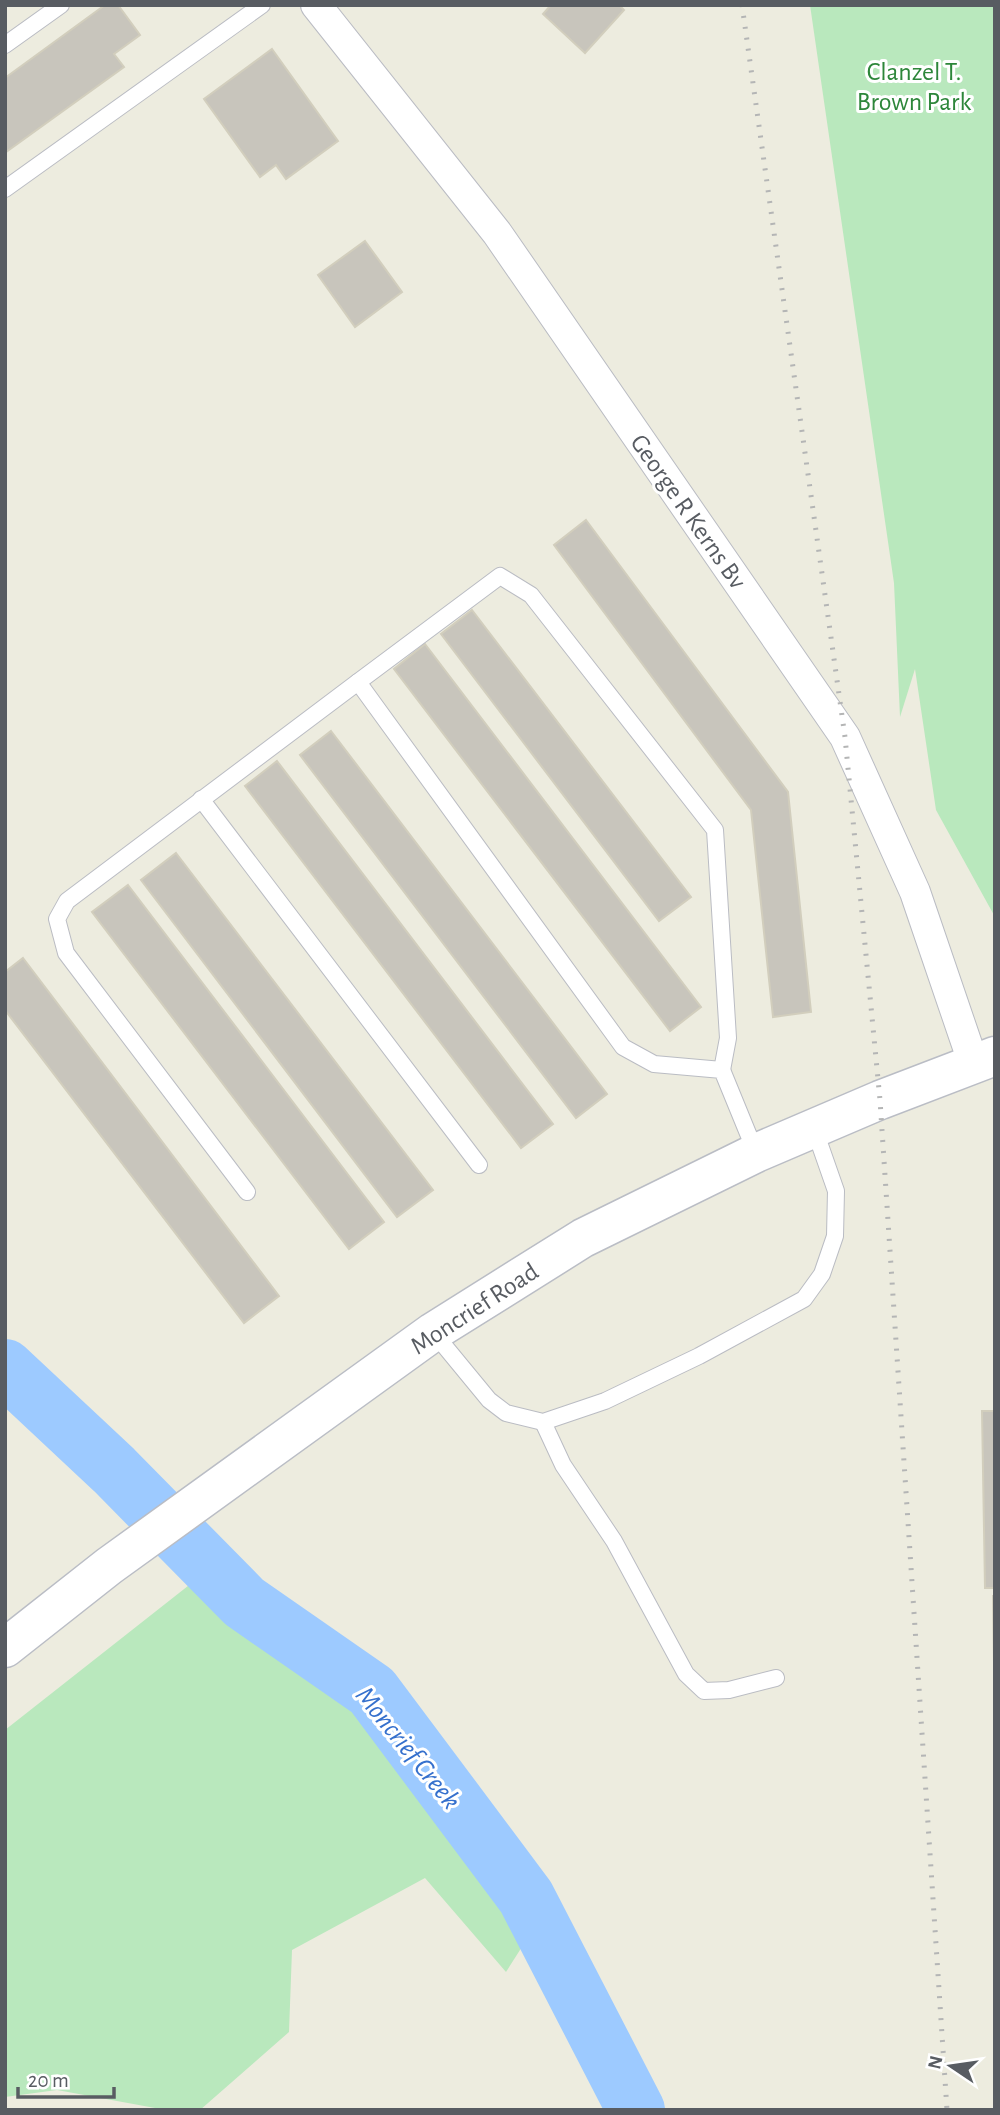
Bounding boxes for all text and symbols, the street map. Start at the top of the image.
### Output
park label: Clanzel T. Brown Park [857,59,971,115]
street label: George R Kerns Bv [625,430,751,594]
street label: Moncrief Road [406,1258,543,1360]
water label: Moncrief Creek [350,1682,465,1815]
north arrow [916,2031,986,2101]
text: N [925,2054,947,2071]
scale bar [18,2056,114,2100]
text: 20 m [28,2070,69,2091]

